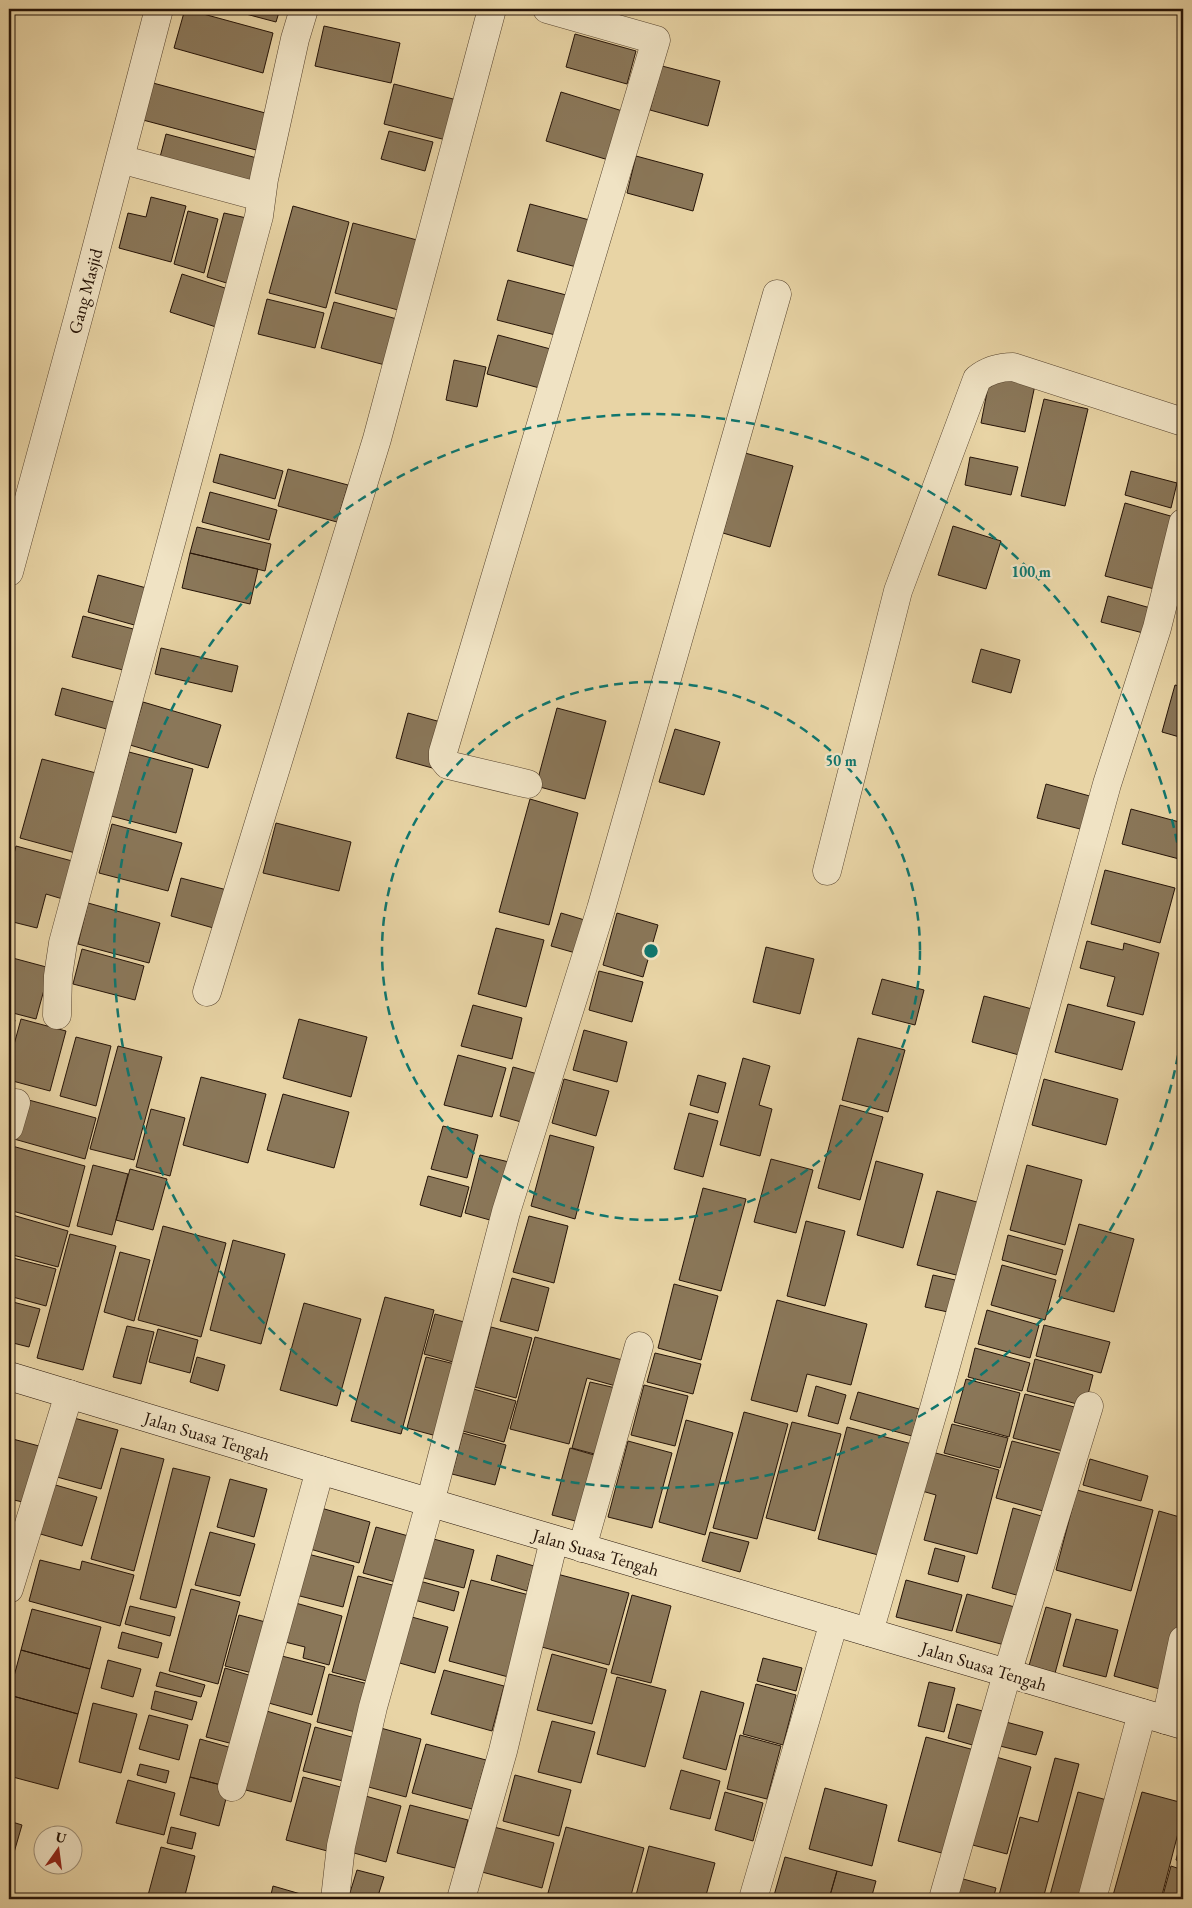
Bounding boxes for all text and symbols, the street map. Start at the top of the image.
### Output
street label: Gang Masjid [63,245,108,336]
text: 100 m [1011,562,1051,581]
text: 50 m [825,751,857,770]
centre of rings [642,942,660,960]
street label: Jalan Suasa Tengah [139,1405,273,1466]
street label: Jalan Suasa Tengah [528,1522,662,1581]
street label: Jalan Suasa Tengah [916,1635,1050,1696]
north arrow [32,1826,82,1876]
text: U [54,1827,69,1848]

